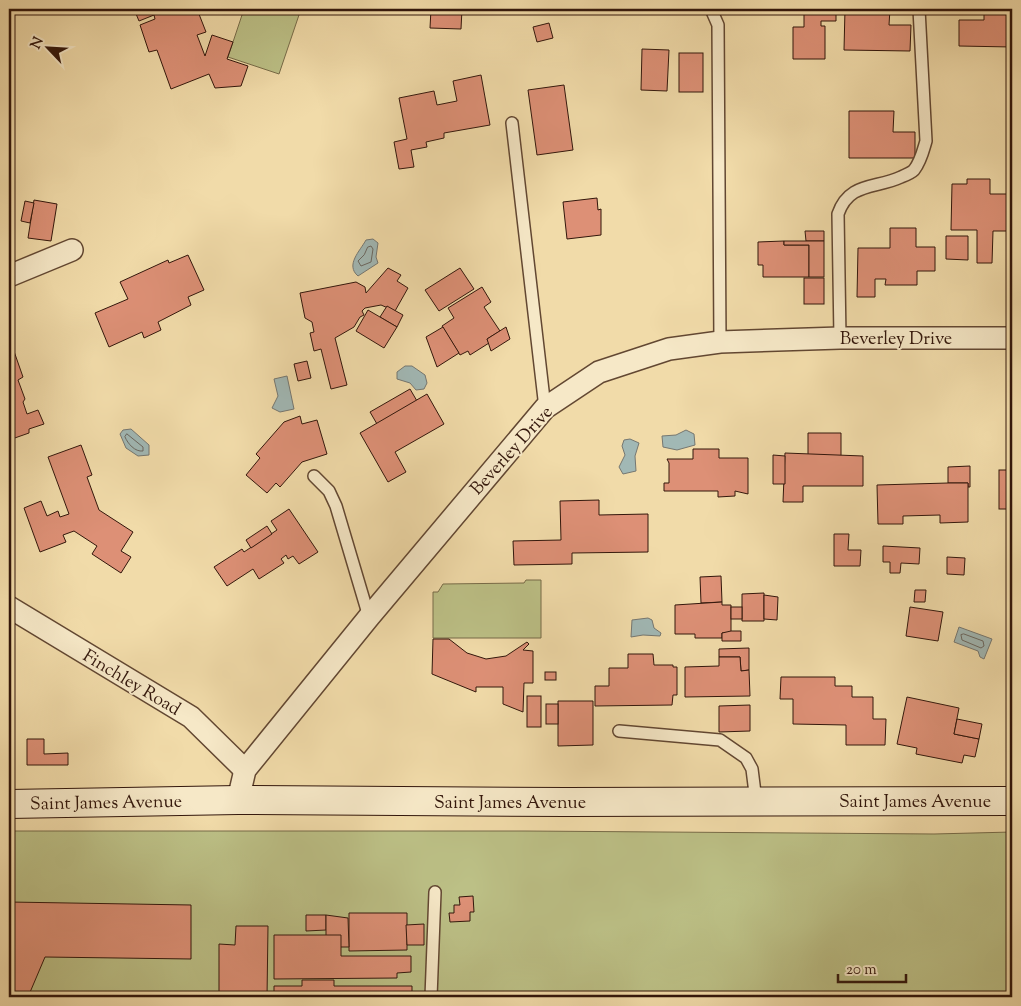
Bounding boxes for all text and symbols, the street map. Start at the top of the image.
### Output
north arrow [22,22,72,72]
text: N [27,34,49,53]
street label: Beverley Drive [840,327,952,353]
street label: Beverley Drive [465,401,560,502]
street label: Finchley Road [77,644,185,723]
street label: Saint James Avenue [30,790,182,818]
street label: Saint James Avenue [839,790,991,816]
street label: Saint James Avenue [434,791,586,817]
scale bar [838,951,906,983]
text: 20 m [846,960,877,981]

